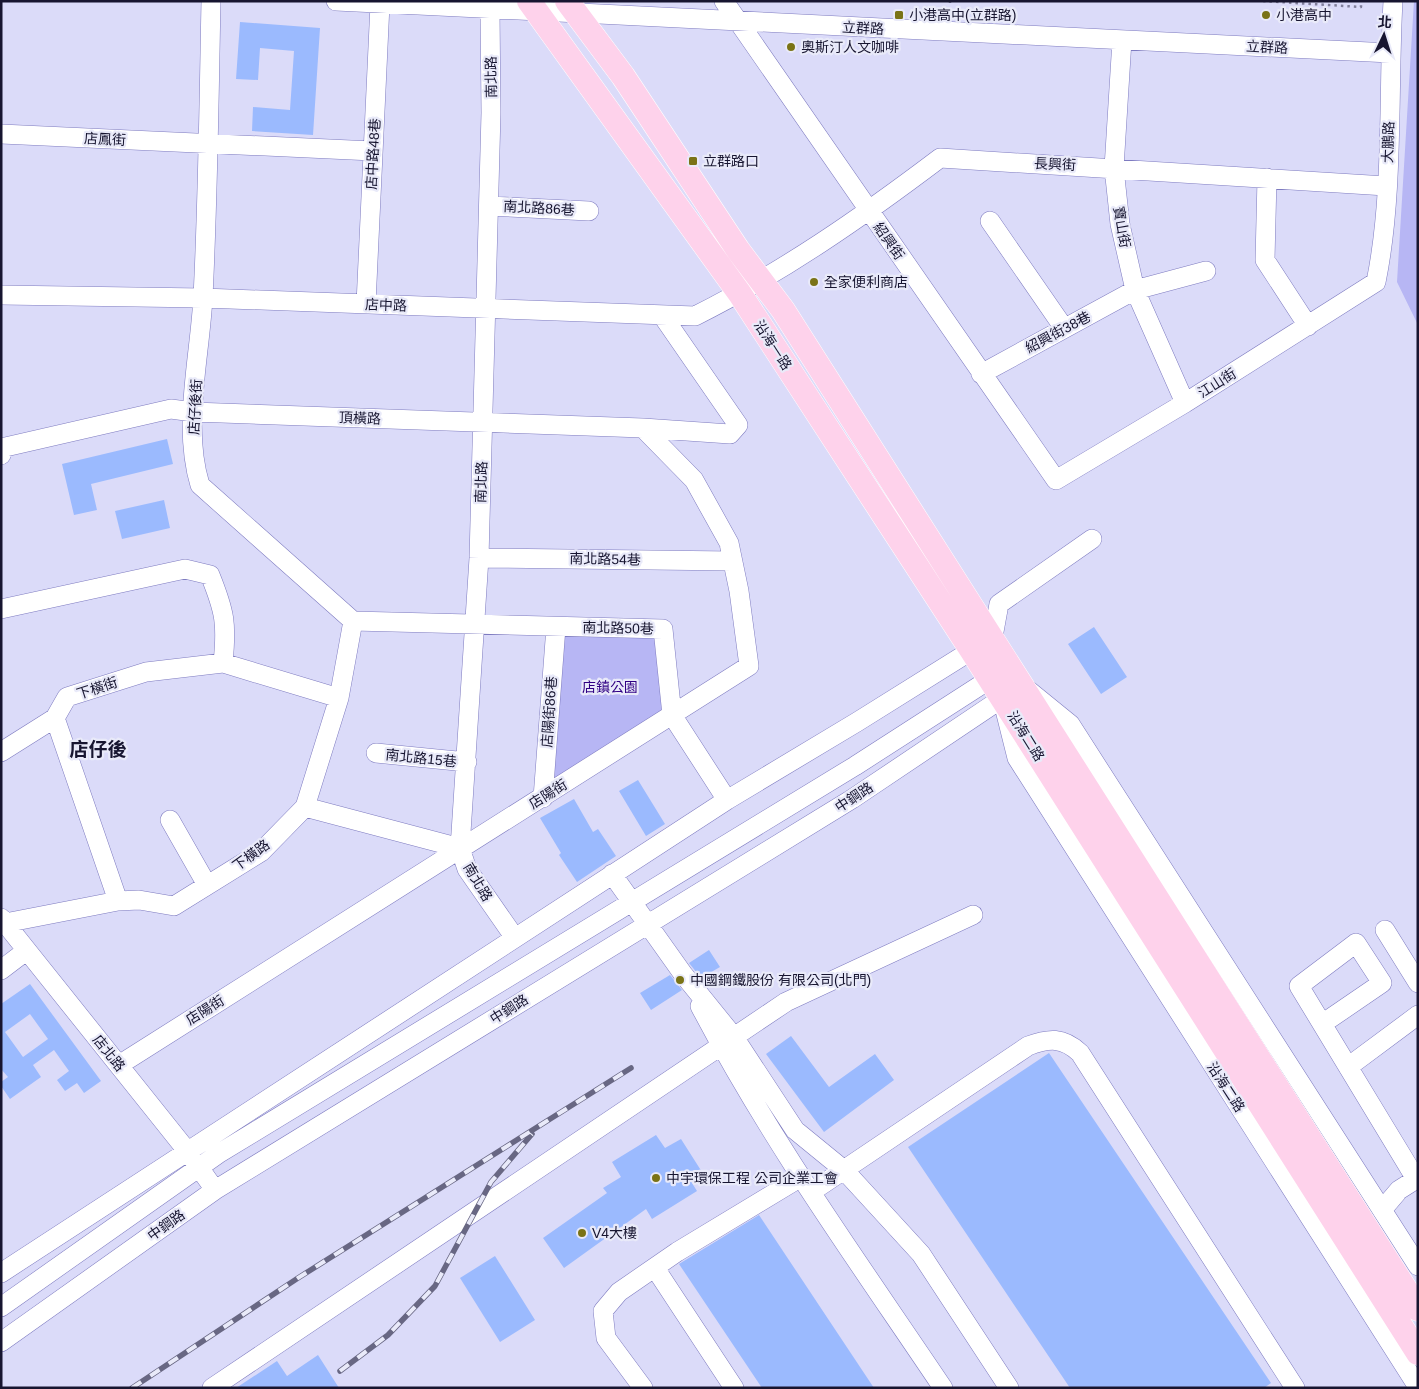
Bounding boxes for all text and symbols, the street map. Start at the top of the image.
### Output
place label: 小港高中(立群路) [909,7,1016,23]
place label: 小港高中 [1276,7,1332,23]
marker: 小港高中(立群路) [893,9,905,21]
marker: 小港高中 [1260,9,1272,21]
north arrow [1359,10,1409,60]
text: 北 [1377,14,1392,31]
street label: 立群路 [842,19,884,37]
street label: 立群路 [1246,38,1288,56]
place label: 奧斯汀人文咖啡 [801,39,899,55]
marker: 奧斯汀人文咖啡 [785,41,797,53]
street label: 南北路 [483,56,499,98]
street label: 店中路48巷 [363,118,383,190]
street label: 大鵬路 [1379,121,1397,163]
street label: 店鳳街 [84,130,126,148]
place label: 立群路口 [703,153,759,169]
marker: 立群路口 [687,155,699,167]
street label: 長興街 [1034,155,1076,173]
street label: 南北路86巷 [503,198,575,218]
street label: 寶山街 [1110,205,1134,249]
street label: 紹興街 [870,219,908,263]
place label: 全家便利商店 [824,274,908,290]
marker: 全家便利商店 [808,276,820,288]
street label: 店中路 [365,296,407,314]
street label: 紹興街38巷 [1023,308,1093,356]
street label: 沿海一路 [751,317,795,373]
street label: 江山街 [1195,365,1239,401]
street label: 店仔後街 [186,379,204,435]
street label: 頂橫路 [339,409,381,427]
street label: 南北路 [472,461,490,503]
street label: 南北路54巷 [569,550,641,568]
street label: 南北路50巷 [582,619,654,637]
street label: 下橫街 [75,674,119,702]
street label: 店陽街86巷 [539,676,559,748]
park label: 店鎮公園 [582,679,638,695]
street label: 沿海二路 [1004,708,1048,764]
district label: 店仔後 [69,739,127,760]
street label: 南北路15巷 [385,746,457,770]
street label: 店陽街 [526,776,570,812]
street label: 中鋼路 [832,779,876,815]
street label: 下橫路 [229,836,273,874]
street label: 南北路 [460,860,496,904]
place label: 中國鋼鐵股份 有限公司(北門) [690,972,871,988]
marker: 中國鋼鐵股份 有限公司(北門) [674,974,686,986]
street label: 中鋼路 [487,991,531,1027]
street label: 店陽街 [183,992,227,1028]
street label: 店北路 [90,1032,128,1074]
street label: 沿海二路 [1204,1059,1248,1115]
place label: 中宇環保工程 公司企業工會 [666,1170,838,1186]
marker: 中宇環保工程 公司企業工會 [650,1172,662,1184]
street label: 中鋼路 [144,1206,188,1244]
place label: V4大樓 [592,1225,637,1241]
marker: V4大樓 [576,1227,588,1239]

